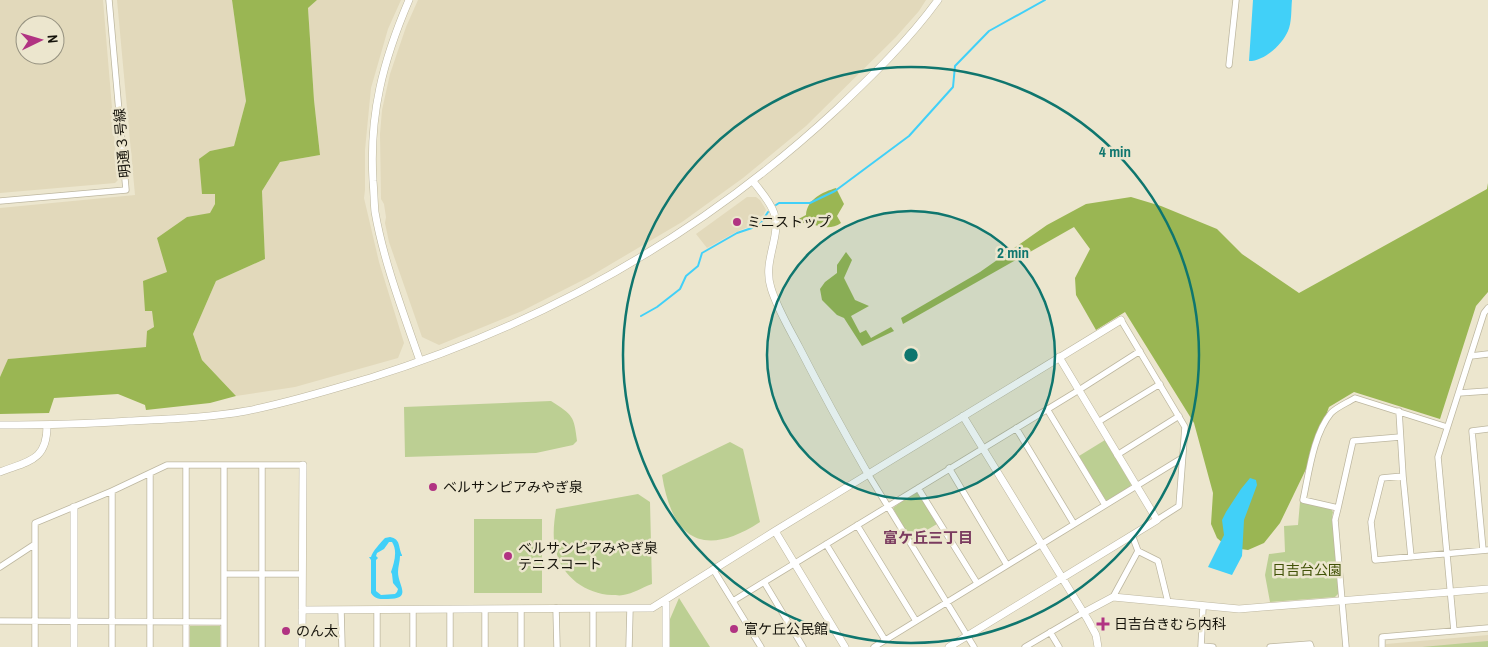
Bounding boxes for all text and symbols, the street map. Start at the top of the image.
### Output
north arrow [15,15,65,65]
text: N [44,34,62,44]
street label: 明通３号線 [110,107,134,179]
text: 4 min [1099,141,1131,162]
place label: ミニストップ [747,213,831,231]
marker: ミニストップ [731,216,743,228]
text: 2 min [997,242,1029,263]
centre of rings [902,346,920,364]
place label: ベルサンピアみやぎ泉 [443,478,583,496]
marker: ベルサンピアみやぎ泉 [427,481,439,493]
district label: 富ケ丘三丁目 [883,527,973,548]
place label: ベルサンピアみやぎ泉 テニスコート [518,539,658,573]
marker: ベルサンピアみやぎ泉 テニスコート [502,550,514,562]
park label: 日吉台公園 [1272,561,1342,579]
place label: 日吉台きむら内科 [1114,615,1226,633]
marker: 日吉台きむら内科 [1096,617,1110,631]
place label: 富ケ丘公民館 [744,620,828,638]
place label: のん太 [296,622,338,640]
marker: 富ケ丘公民館 [728,623,740,635]
marker: のん太 [280,625,292,637]

